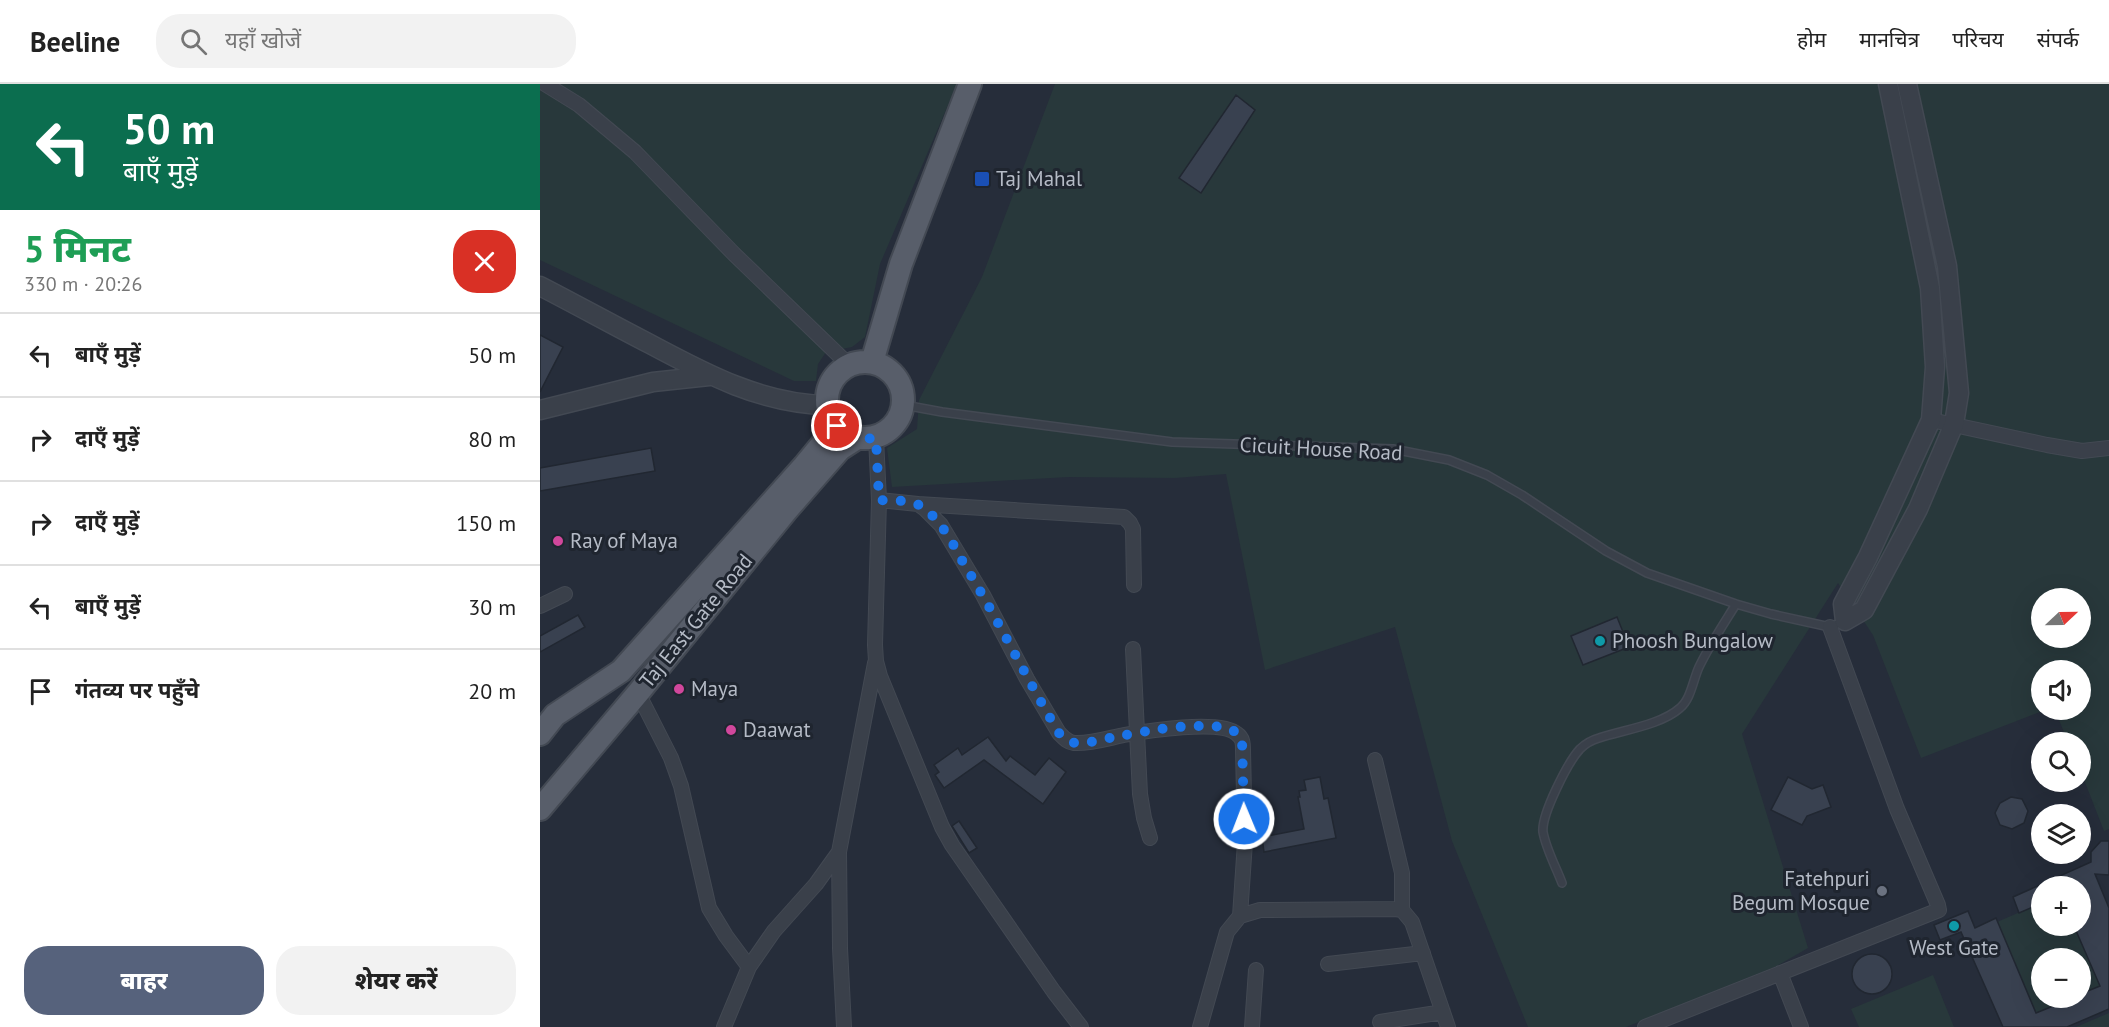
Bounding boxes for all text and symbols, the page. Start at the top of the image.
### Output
search box [156,14,576,68]
text: Beeline [30,23,120,60]
icon: search [177,25,210,58]
text: यहाँ खोजें [225,26,301,54]
text: होम [1797,26,1826,53]
text: मानचित्र [1859,26,1919,53]
text: परिचय [1952,26,2004,53]
text: संपर्क [2037,26,2079,53]
text: 50 m [123,101,215,156]
icon: left [24,108,102,186]
text: बाएँ मुड़ें [123,154,198,188]
place label: Taj Mahal [996,165,1082,192]
marker: Taj Mahal [973,170,991,188]
text: 5 मिनट [24,225,131,272]
button: close [453,230,516,293]
text: 330 m · 20:26 [24,271,142,297]
icon: left [24,339,57,372]
text: बाएँ मुड़ें [75,340,141,368]
text: 50 m [468,341,516,369]
pin [811,400,862,451]
icon: arrive [820,409,853,442]
icon: right [24,423,57,456]
text: दाएँ मुड़ें [75,424,140,452]
text: 80 m [468,425,516,453]
street label: Cicuit House Road [1239,431,1403,466]
icon: right [24,507,57,540]
text: दाएँ मुड़ें [75,508,140,536]
text: 150 m [456,509,516,537]
place label: Ray of Maya [570,527,678,554]
marker: Ray of Maya [551,534,565,548]
street label: Taj East Gate Road [633,548,758,693]
north arrow [2031,588,2091,648]
map controls [2031,588,2091,1008]
icon: left [24,591,57,624]
text: बाएँ मुड़ें [75,592,141,620]
text: 30 m [468,593,516,621]
place label: Phoosh Bungalow [1612,627,1774,654]
marker: Phoosh Bungalow [1593,634,1607,648]
button: sound [2031,660,2091,720]
icon: arrive [24,675,57,708]
place label: Maya [691,675,738,702]
text: गंतव्य पर पहुँचे [75,676,199,704]
text: 20 m [468,677,516,705]
marker: Maya [672,682,686,696]
place label: Daawat [743,716,811,743]
marker: Daawat [724,723,738,737]
button: search [2031,732,2091,792]
position arrow [1212,787,1276,851]
button: layers [2031,804,2091,864]
place label: Fatehpuri Begum Mosque [1732,865,1870,916]
button: + [2031,876,2091,936]
marker: Fatehpuri Begum Mosque [1875,884,1889,898]
marker: West Gate [1947,919,1961,933]
place label: West Gate [1909,934,1999,961]
button: बाहर [24,946,264,1015]
button: शेयर करें [276,946,516,1015]
button: − [2031,948,2091,1008]

